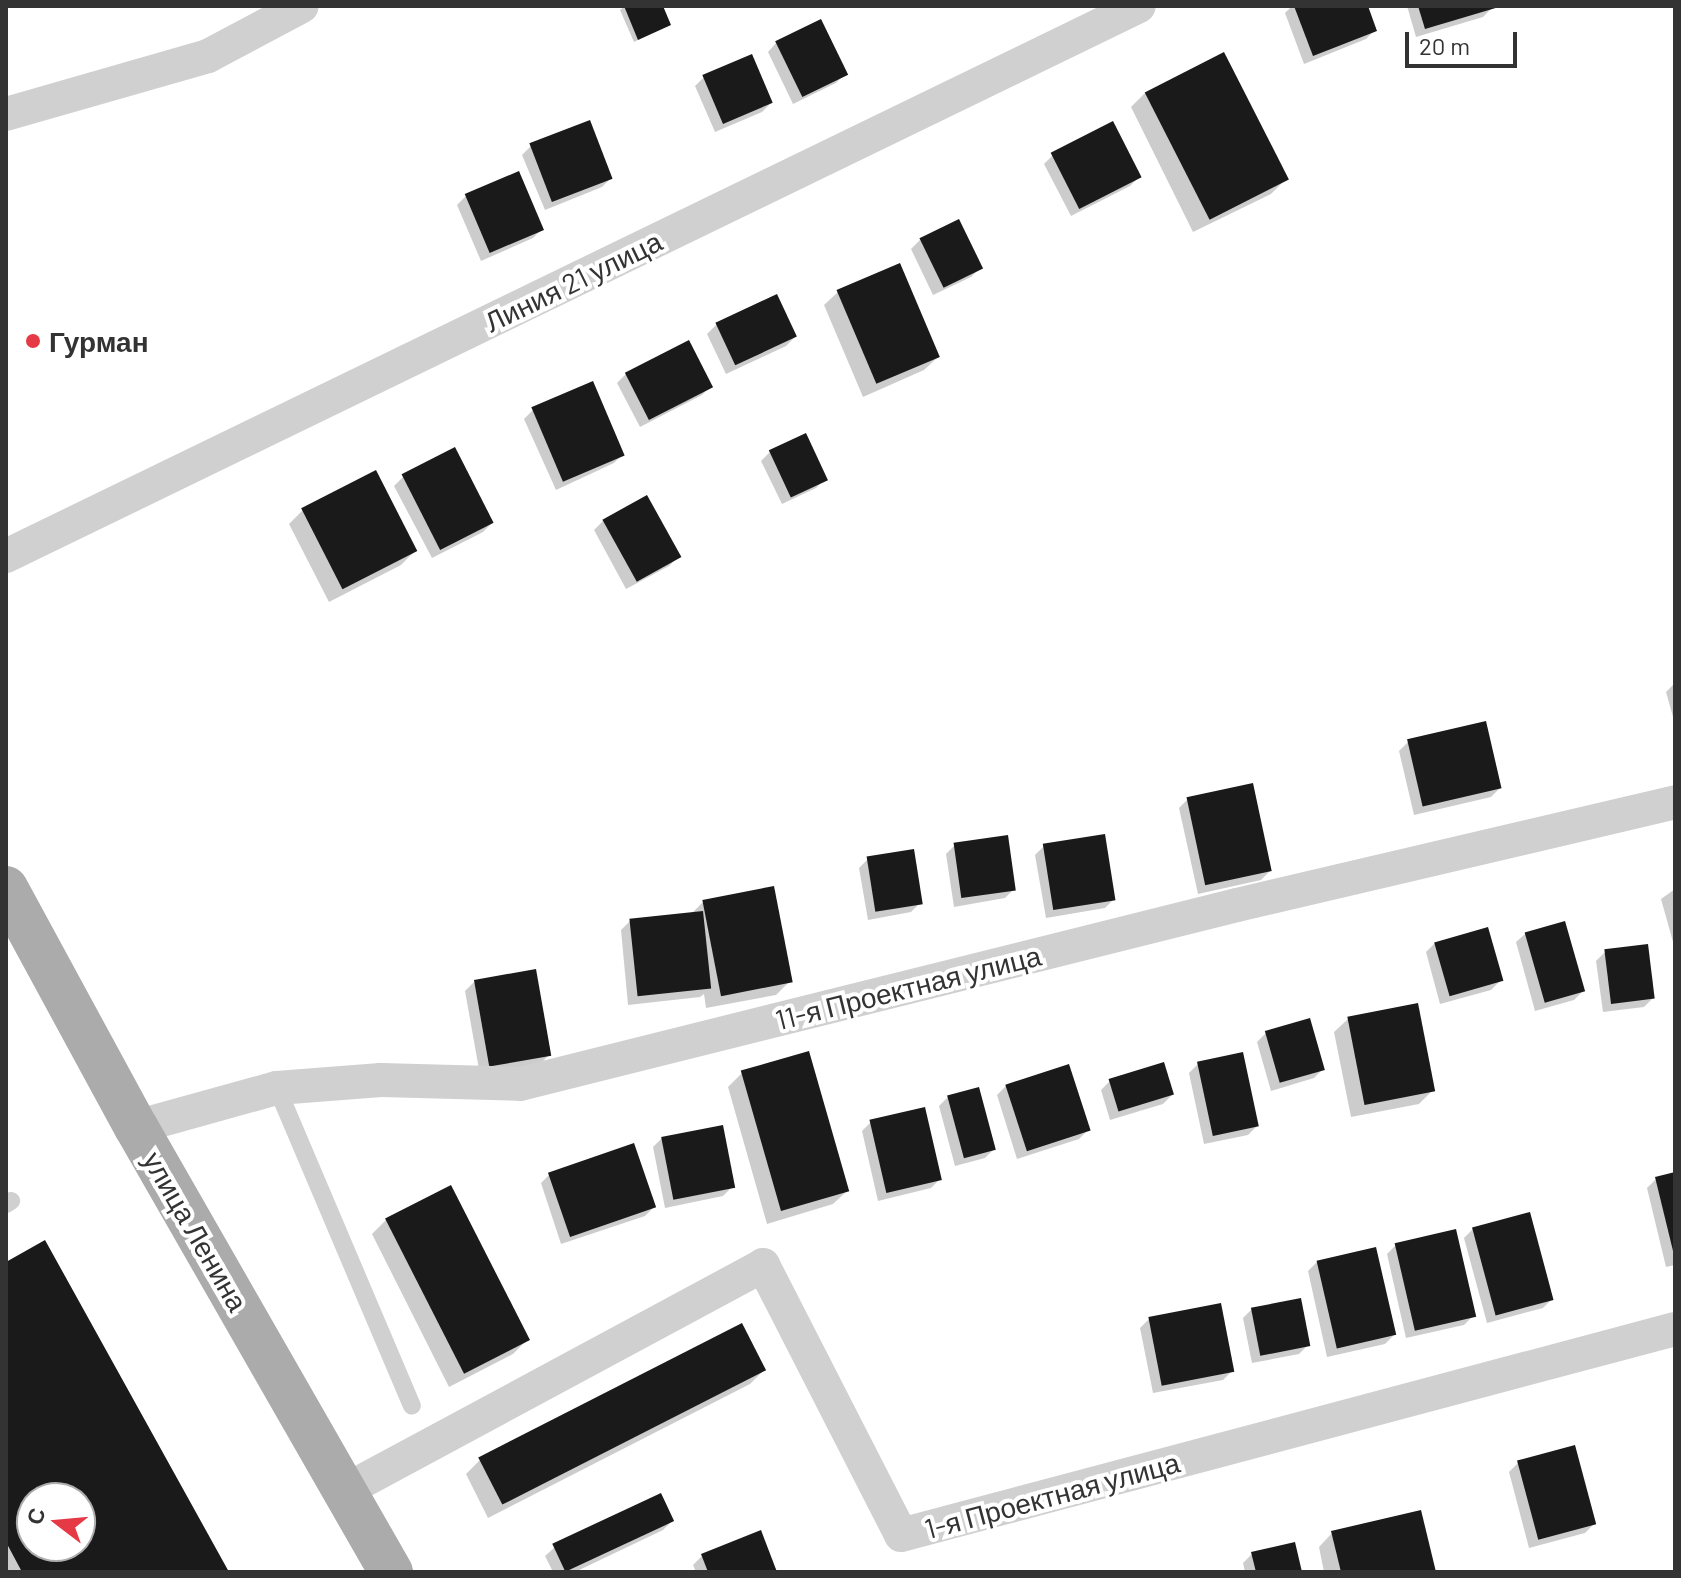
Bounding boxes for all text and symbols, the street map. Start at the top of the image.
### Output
scale bar [1409,16,1521,66]
text: 20 m [1419,31,1470,60]
street label: Линия 21 улица [479,224,667,338]
place label: Гурман [49,324,149,358]
marker: Гурман [24,332,42,350]
street label: 11-я Проектная улица [772,938,1044,1036]
street label: улица Ленина [137,1145,255,1317]
street label: 1-я Проектная улица [921,1445,1183,1545]
north arrow [16,1482,96,1562]
text: С [20,1505,50,1527]

